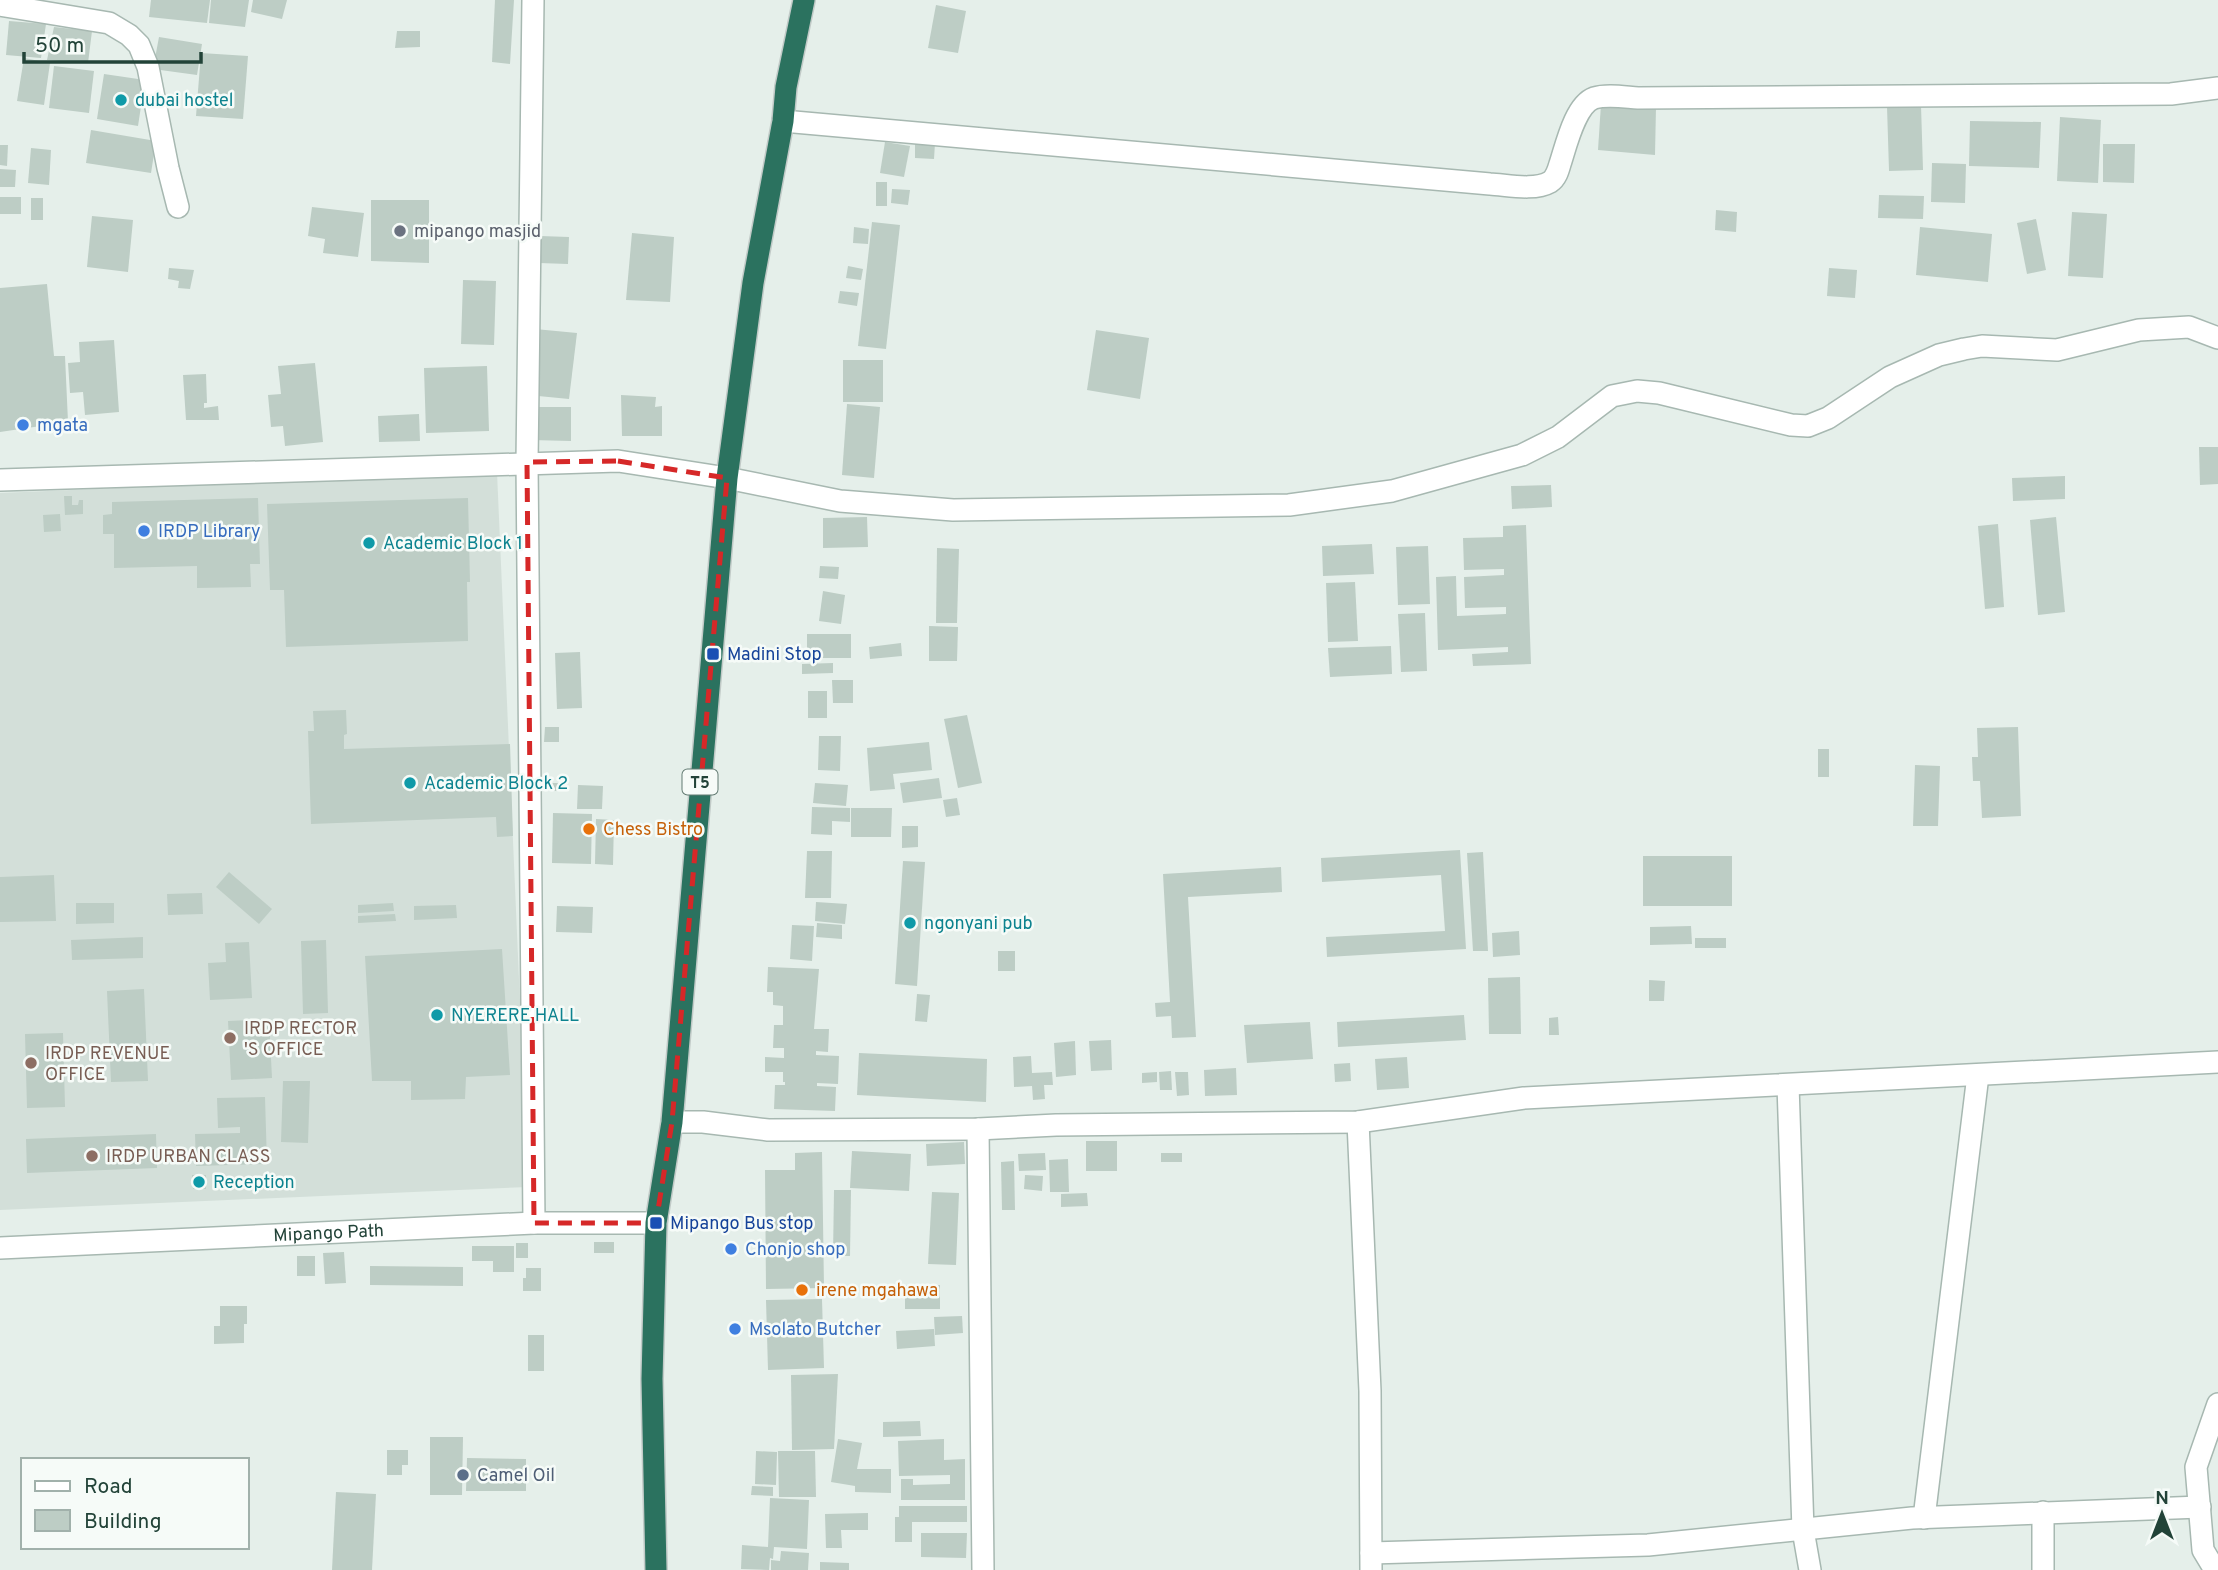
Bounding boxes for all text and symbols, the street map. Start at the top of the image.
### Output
scale bar [24,21,201,65]
text: 50 m [35,33,84,60]
place label: dubai hostel [135,90,233,113]
marker: dubai hostel [113,92,129,108]
place label: mipango masjid [414,221,541,244]
marker: mipango masjid [392,223,408,239]
place label: mgata [37,415,88,438]
marker: mgata [15,417,31,433]
place label: IRDP Library [158,521,260,544]
marker: IRDP Library [136,523,152,539]
place label: Academic Block 1 [383,533,523,556]
marker: Academic Block 1 [361,535,377,551]
place label: Madini Stop [727,644,822,667]
marker: Madini Stop [705,646,721,662]
road number: T5 [682,769,718,794]
place label: Academic Block 2 [424,773,568,796]
marker: Academic Block 2 [402,775,418,791]
place label: Chess Bistro [603,819,703,842]
marker: Chess Bistro [581,821,597,837]
place label: ngonyani pub [924,913,1033,936]
marker: ngonyani pub [902,915,918,931]
place label: NYERERE HALL [451,1005,579,1028]
marker: NYERERE HALL [429,1007,445,1023]
place label: IRDP RECTOR 'S OFFICE [244,1018,357,1062]
marker: IRDP RECTOR 'S OFFICE [222,1030,238,1046]
place label: IRDP REVENUE OFFICE [45,1043,170,1087]
marker: IRDP REVENUE OFFICE [23,1055,39,1071]
place label: IRDP URBAN CLASS [106,1146,271,1169]
marker: IRDP URBAN CLASS [84,1148,100,1164]
place label: Reception [213,1172,295,1195]
marker: Reception [191,1174,207,1190]
place label: Mipango Bus stop [670,1213,814,1236]
marker: Mipango Bus stop [648,1215,664,1231]
street label: Mipango Path [273,1220,385,1248]
place label: Chonjo shop [745,1239,846,1262]
marker: Chonjo shop [723,1241,739,1257]
place label: irene mgahawa [816,1280,938,1303]
marker: irene mgahawa [794,1282,810,1298]
place label: Msolato Butcher [749,1319,881,1342]
marker: Msolato Butcher [727,1321,743,1337]
legend [21,1458,248,1549]
place label: Camel Oil [477,1465,555,1488]
marker: Camel Oil [455,1467,471,1483]
text: Road [84,1474,133,1501]
north arrow [2127,1479,2197,1549]
text: N [2155,1487,2169,1511]
text: Building [84,1509,162,1536]

